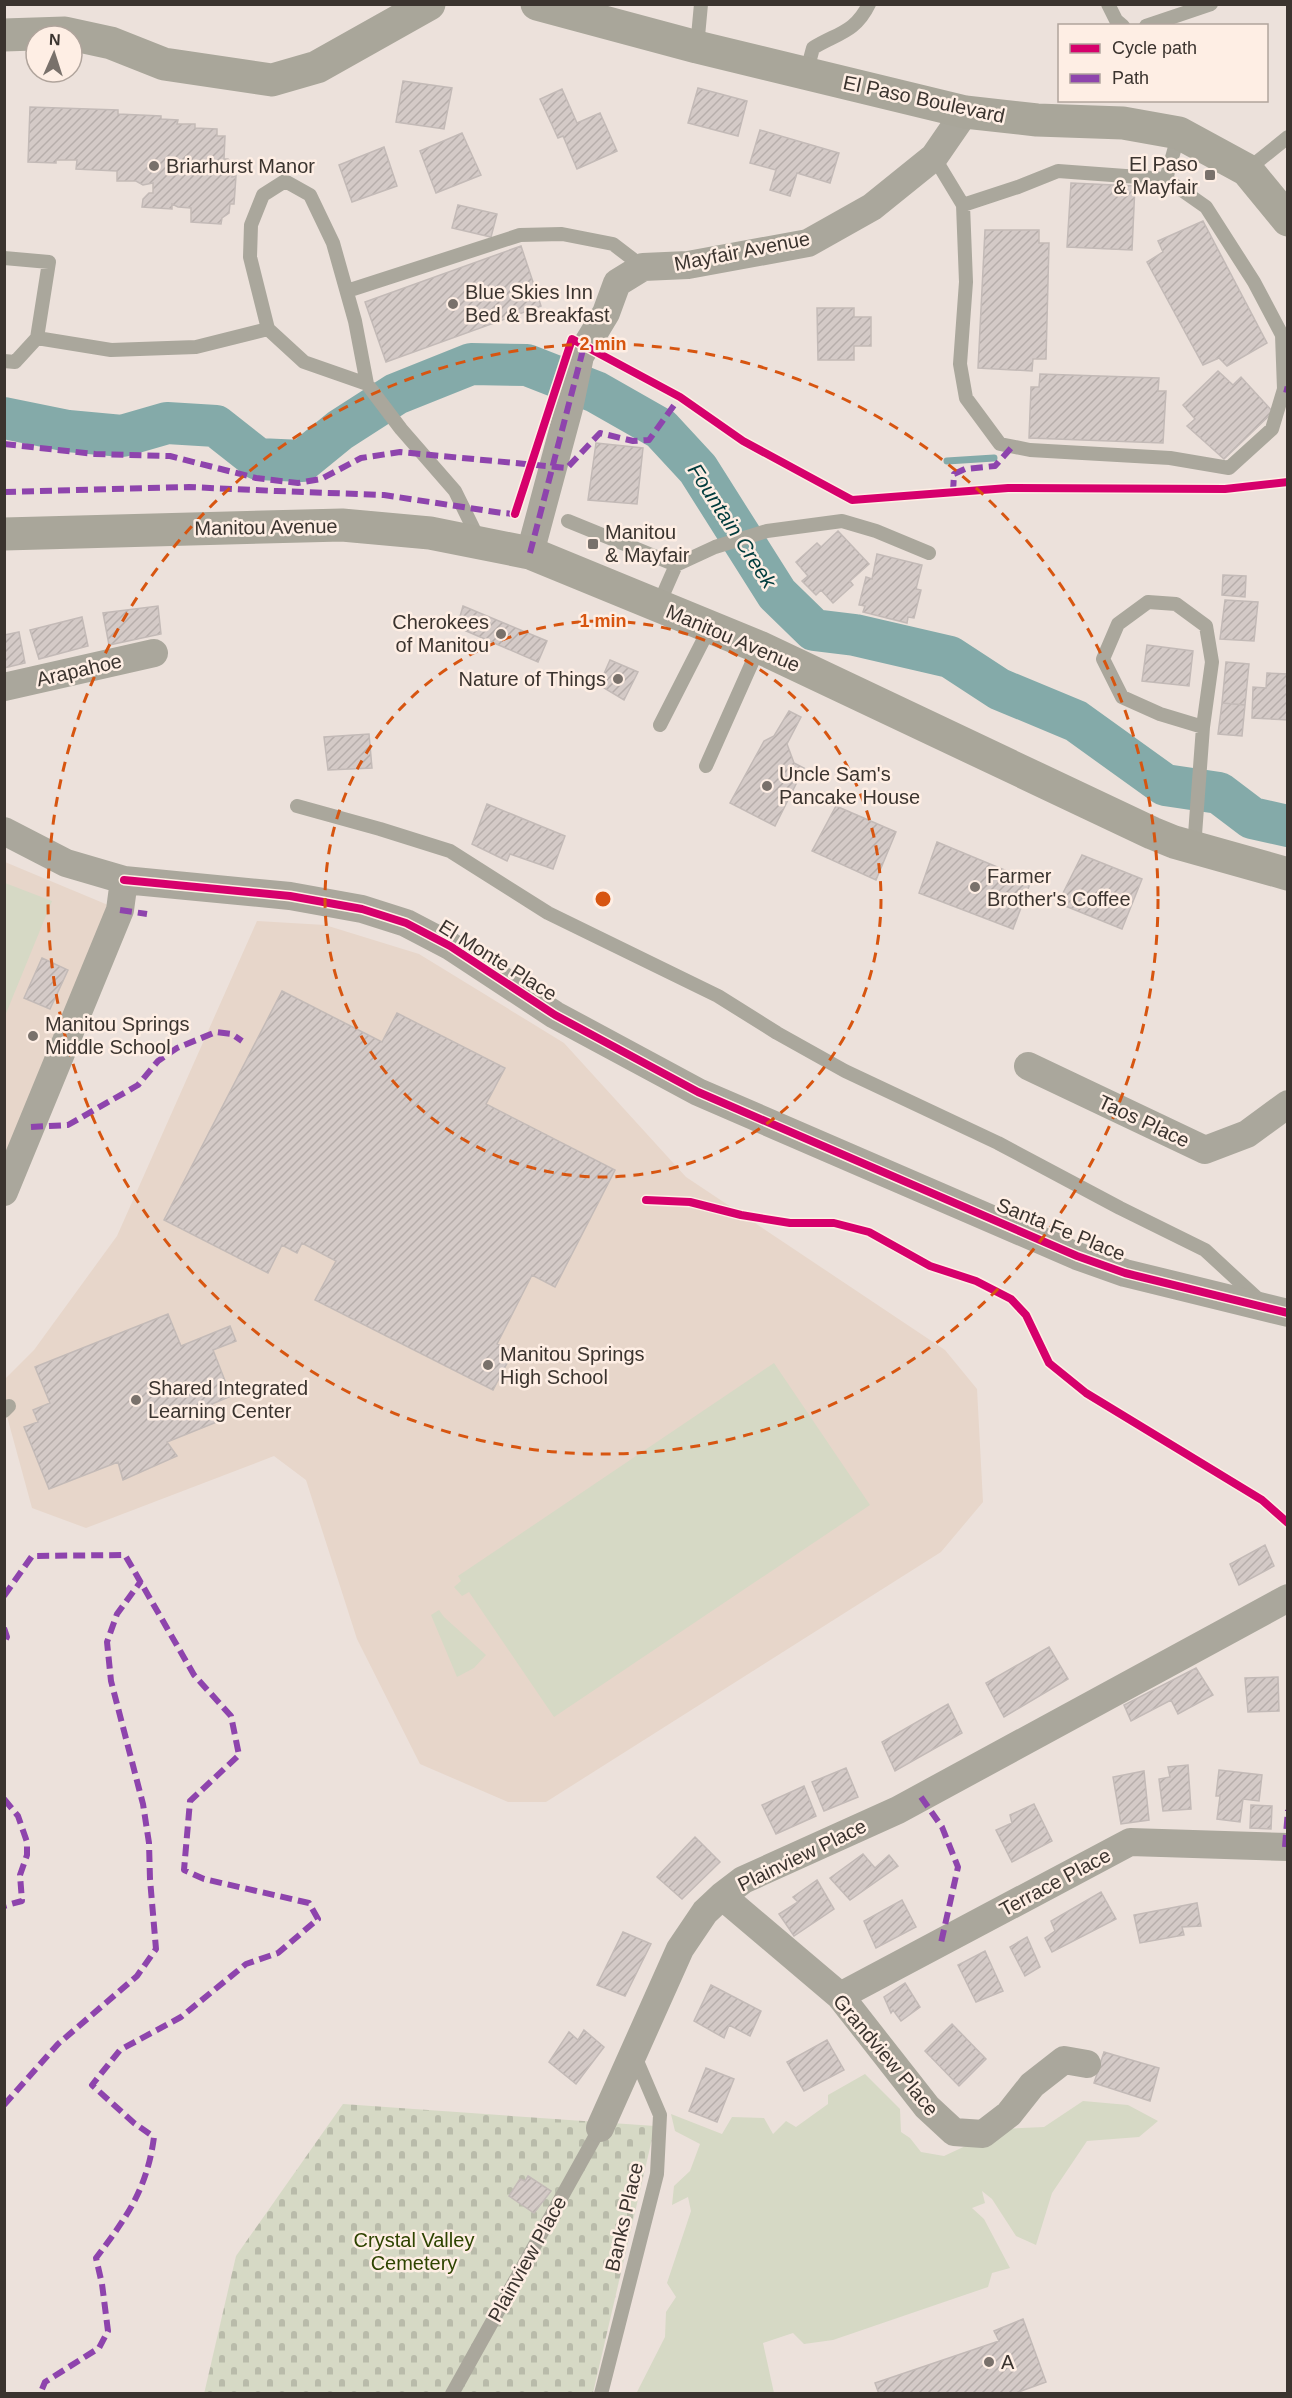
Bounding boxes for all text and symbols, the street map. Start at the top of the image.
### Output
north arrow [24,24,84,84]
legend [1058,24,1268,102]
text: N [49,31,61,48]
text: Cycle path [1112,38,1197,58]
text: Path [1112,68,1149,88]
street label: El Paso Boulevard [841,71,1007,127]
place label: El Paso & Mayfair [1114,153,1198,198]
place label: Briarhurst Manor [166,155,315,177]
marker: Briarhurst Manor [147,159,161,173]
marker: El Paso & Mayfair [1203,168,1217,182]
street label: Mayfair Avenue [672,227,812,275]
place label: Blue Skies Inn Bed & Breakfast [465,281,610,326]
marker: Blue Skies Inn Bed & Breakfast [446,297,460,311]
text: 2 min [579,334,627,354]
water label: Fountain Creek [684,459,782,593]
street label: Manitou Avenue [194,515,338,539]
place label: Manitou & Mayfair [605,521,690,566]
marker: Manitou & Mayfair [586,537,600,551]
street label: Manitou Avenue [663,600,803,676]
place label: Cherokees of Manitou [392,611,489,656]
text: 1 min [579,611,627,631]
marker: Cherokees of Manitou [494,627,508,641]
street label: Arapahoe [34,650,124,690]
place label: Nature of Things [459,668,606,690]
marker: Nature of Things [611,672,625,686]
place label: Uncle Sam's Pancake House [779,763,920,808]
marker: Uncle Sam's Pancake House [760,779,774,793]
place label: Farmer Brother's Coffee [987,865,1131,910]
marker: Farmer Brother's Coffee [968,880,982,894]
centre of rings [593,889,613,909]
street label: El Monte Place [435,915,561,1005]
place label: Manitou Springs Middle School [45,1013,190,1058]
marker: Manitou Springs Middle School [26,1029,40,1043]
street label: Taos Place [1095,1090,1193,1152]
street label: Santa Fe Place [993,1193,1129,1265]
place label: Manitou Springs High School [500,1343,645,1388]
marker: Manitou Springs High School [481,1358,495,1372]
place label: Shared Integrated Learning Center [148,1377,308,1422]
marker: Shared Integrated Learning Center [129,1393,143,1407]
street label: Plainview Place [734,1814,870,1896]
street label: Terrace Place [996,1844,1114,1920]
street label: Grandview Place [829,1990,943,2120]
street label: Banks Place [601,2160,647,2274]
street label: Plainview Place [483,2192,571,2326]
park label: Crystal Valley Cemetery [354,2229,474,2274]
place label: A [1001,2351,1015,2373]
marker: A [982,2355,996,2369]

